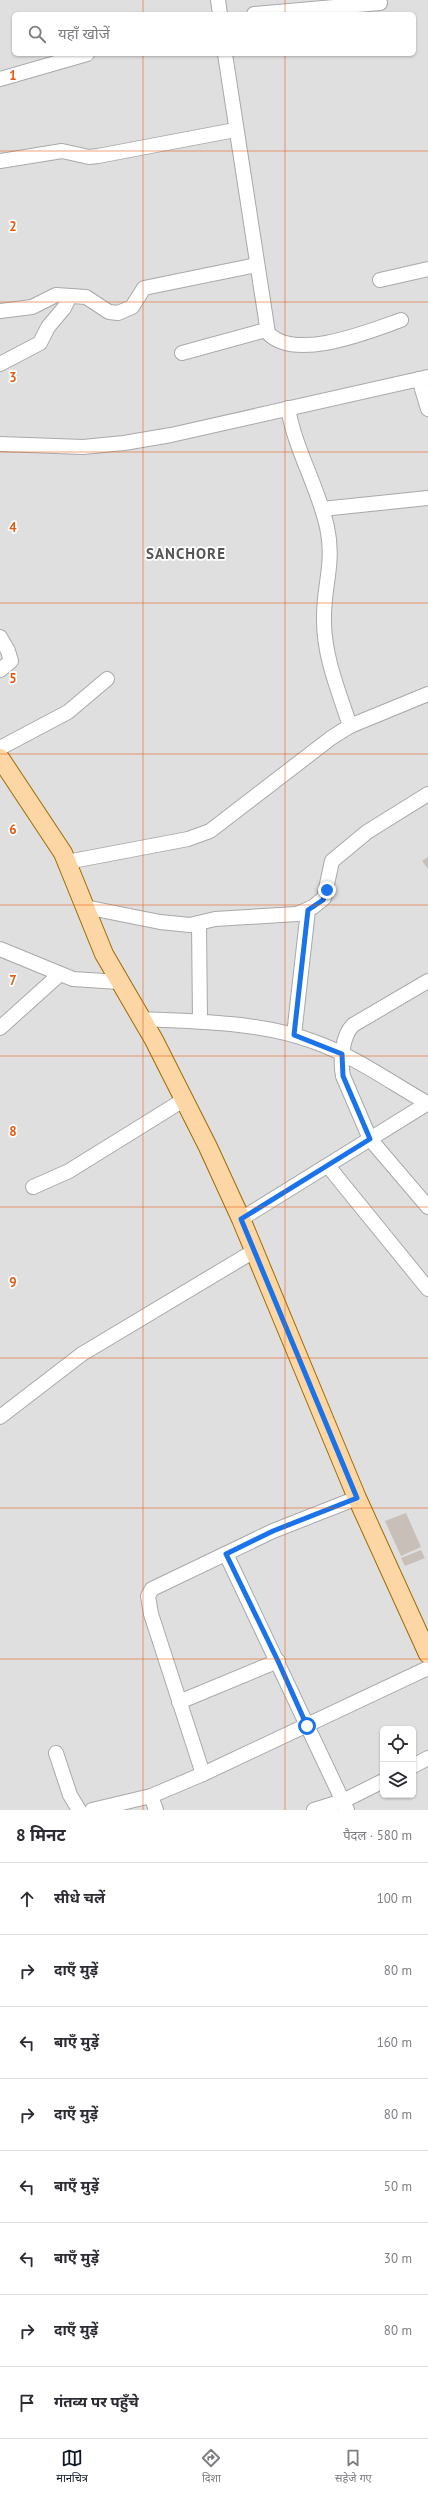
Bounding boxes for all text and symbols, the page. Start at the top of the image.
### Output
search box [12,12,416,56]
icon: search [26,23,48,45]
text: यहाँ खोजें [58,24,110,43]
text: 1 [9,67,17,84]
text: 2 [9,218,17,235]
text: 3 [9,369,17,386]
text: 4 [9,519,17,536]
district label: SANCHORE [146,544,226,563]
text: 5 [9,670,17,687]
text: 6 [9,821,17,838]
route end [318,881,336,899]
text: 7 [9,972,17,989]
text: 8 [9,1123,17,1140]
text: 9 [9,1274,17,1291]
route start [298,1717,316,1735]
map controls [380,1726,416,1798]
button: locate [380,1726,416,1762]
button: layers [380,1762,416,1798]
text: 8 मिनट [16,1824,66,1846]
text: पैदल · 580 m [343,1827,412,1844]
icon: ahead [16,1888,38,1910]
text: सीधे चलें [54,1888,105,1907]
text: 100 m [377,1890,412,1907]
icon: right [16,1960,38,1982]
text: दाएँ मुड़ें [54,1960,98,1979]
text: 80 m [384,1962,412,1979]
icon: left [16,2032,38,2054]
text: बाएँ मुड़ें [54,2032,99,2051]
text: 160 m [377,2034,412,2051]
icon: right [16,2104,38,2126]
text: दाएँ मुड़ें [54,2104,98,2123]
text: 80 m [384,2106,412,2123]
icon: left [16,2176,38,2198]
text: बाएँ मुड़ें [54,2176,99,2195]
text: 50 m [384,2178,412,2195]
icon: left [16,2248,38,2270]
text: बाएँ मुड़ें [54,2248,99,2267]
text: 30 m [384,2250,412,2267]
icon: right [16,2320,38,2342]
text: दाएँ मुड़ें [54,2320,98,2339]
text: 80 m [384,2322,412,2339]
icon: arrive [16,2392,38,2414]
text: गंतव्य पर पहुँचे [54,2392,139,2411]
tab: मानचित्र [56,2447,88,2486]
tab: दिशा [200,2447,222,2486]
tab: सहेजे गए [335,2447,372,2486]

